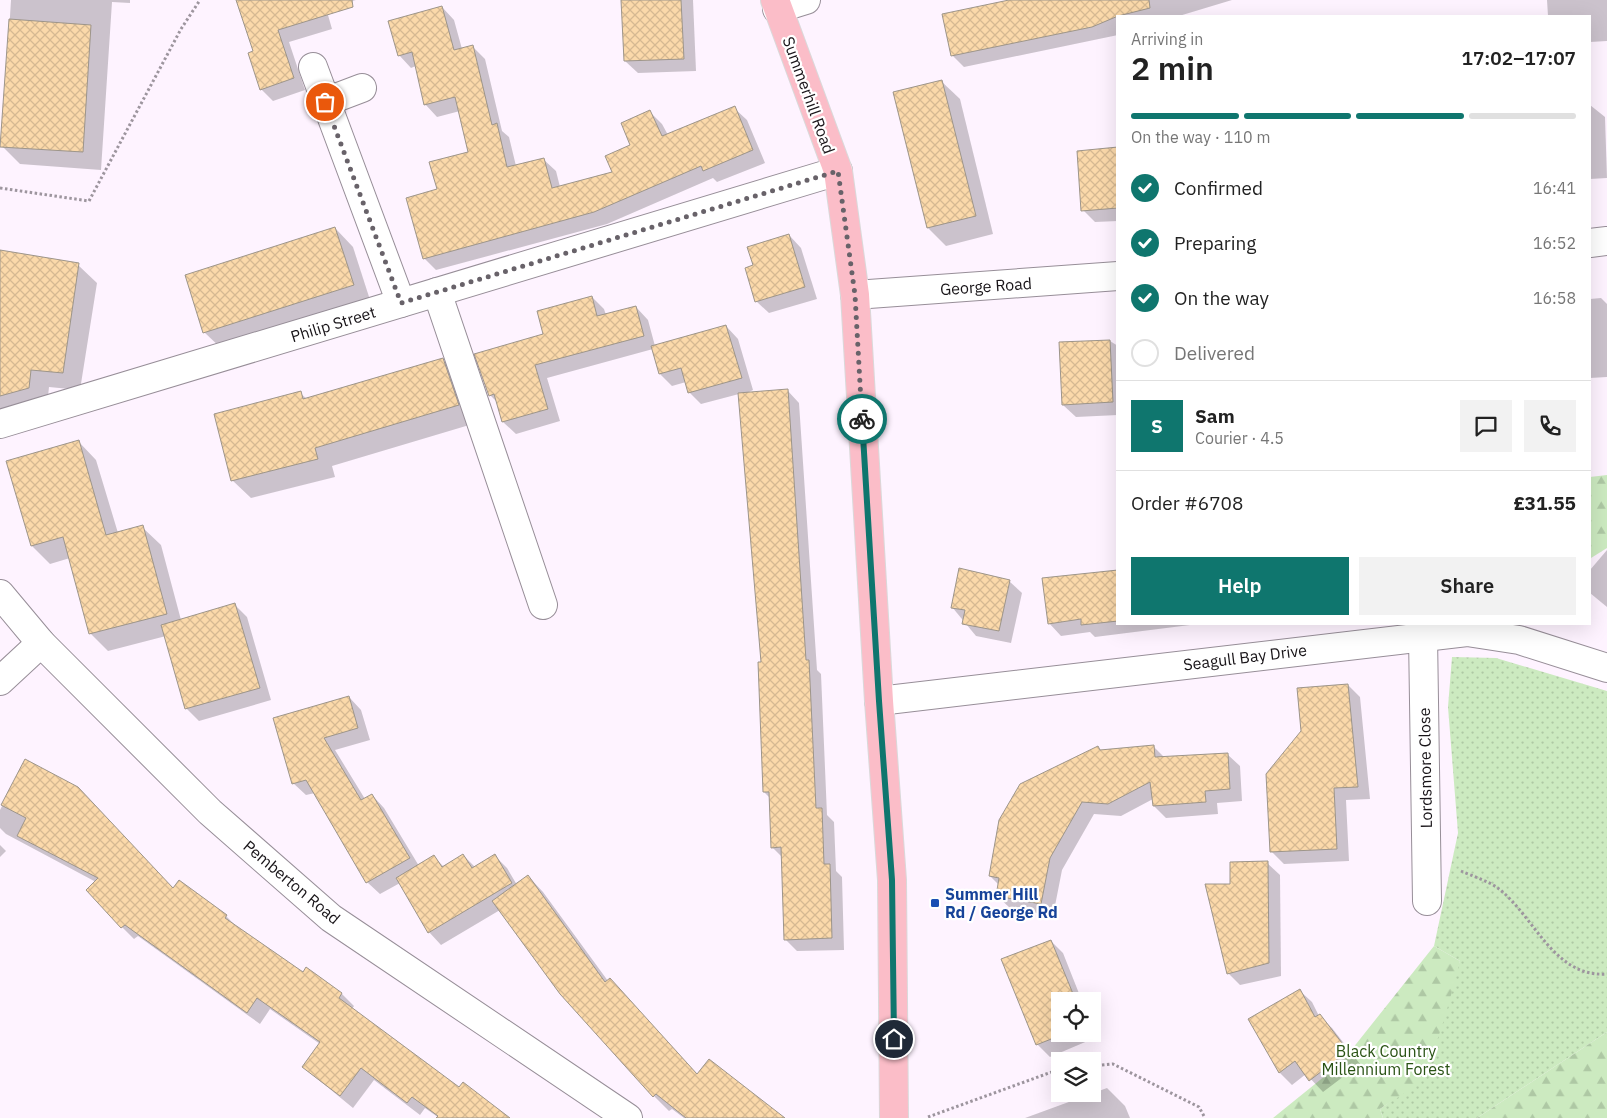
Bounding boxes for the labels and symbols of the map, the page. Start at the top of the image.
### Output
street label: Summerhill Road [779,34,839,156]
pin [304,81,346,123]
street label: George Road [939,273,1033,299]
street label: Philip Street [288,302,378,346]
courier [837,394,887,444]
street label: Seagull Bay Drive [1182,639,1308,675]
street label: Lordsmore Close [1414,707,1436,829]
street label: Pemberton Road [239,836,345,928]
place label: Summer Hill Rd / George Rd [945,884,1058,922]
marker: Summer Hill Rd / George Rd [929,897,941,909]
pin [873,1018,915,1060]
park label: Black Country Millennium Forest [1322,1041,1450,1079]

